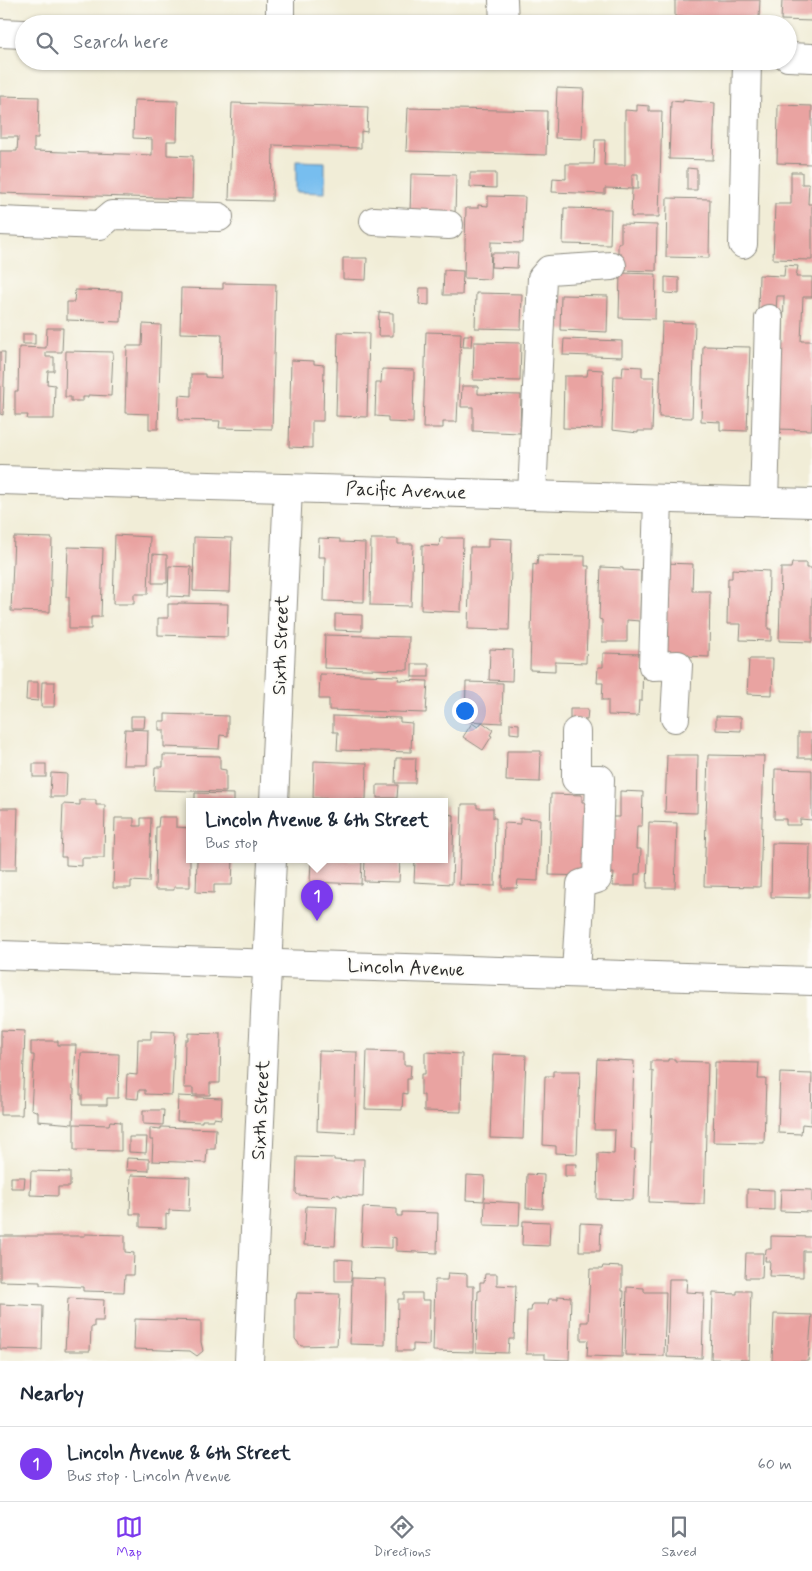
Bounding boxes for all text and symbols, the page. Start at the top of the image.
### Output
search box [15,15,797,70]
icon: search [33,29,61,57]
text: Search here [73,30,169,55]
street label: Pacific Avenue [345,476,467,506]
street label: Sixth Street [267,595,295,695]
your location [452,698,478,724]
popup [186,798,448,863]
text: Lincoln Avenue & 6th Street [205,808,429,833]
text: Bus stop [205,833,258,854]
pin: 1 [301,880,333,921]
street label: Lincoln Avenue [347,953,465,983]
street label: Sixth Street [246,1059,276,1161]
text: Nearby [20,1380,84,1408]
text: Lincoln Avenue & 6th Street [67,1441,291,1466]
text: 1 [32,1454,40,1475]
text: 60 m [758,1454,792,1475]
text: Bus stop · Lincoln Avenue [67,1466,231,1487]
tab: Map [115,1513,143,1561]
tab: Directions [374,1513,431,1561]
tab: Saved [661,1513,697,1561]

